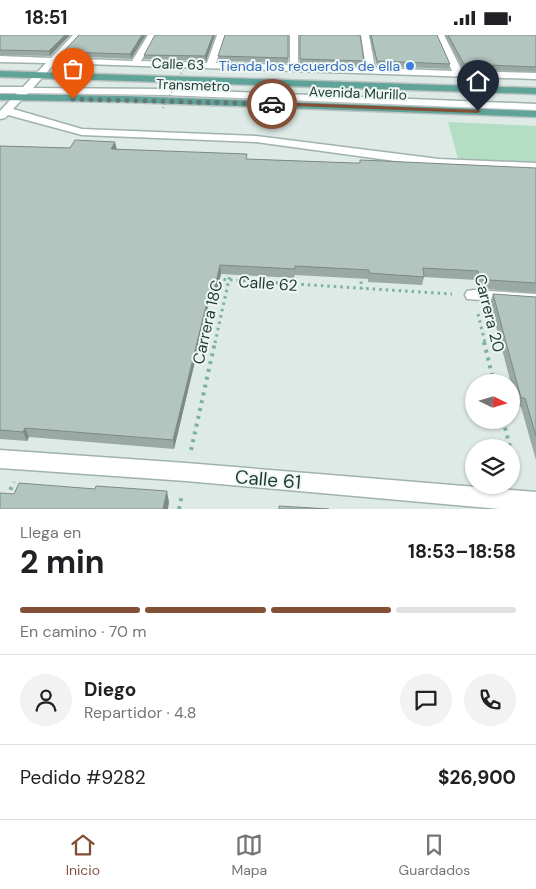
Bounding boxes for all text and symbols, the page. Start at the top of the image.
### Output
text: 18:51 [25,5,68,30]
pin [52,48,94,99]
street label: Calle 63 [151,54,205,74]
icon: bag [59,55,87,83]
place label: Tienda los recuerdos de ella [219,57,400,75]
marker: Tienda los recuerdos de ella [404,60,416,72]
pin [457,60,499,111]
icon: home [464,67,492,95]
street label: Transmetro [156,75,230,95]
courier [247,79,297,129]
street label: Avenida Murillo [309,82,407,104]
icon: car [258,90,286,118]
street label: Calle 62 [238,271,298,296]
street label: Carrera 20 [470,272,509,354]
street label: Carrera 18C [188,278,227,366]
north arrow [465,374,520,429]
map controls [465,374,520,494]
button: layers [465,439,520,494]
street label: Calle 61 [234,464,302,495]
text: Llega en [20,522,81,543]
text: 18:53–18:58 [408,539,516,564]
text: 2 min [20,541,105,583]
text: En camino · 70 m [20,621,147,642]
button: person [20,674,72,726]
button: chat [400,674,452,726]
button: phone [464,674,516,726]
text: Diego [84,677,136,702]
text: Repartidor · 4.8 [84,702,197,723]
text: Pedido #9282 [20,765,146,790]
text: $26,900 [438,765,516,790]
tab: Inicio [66,831,100,879]
tab: Mapa [231,831,267,879]
tab: Guardados [399,831,470,879]

